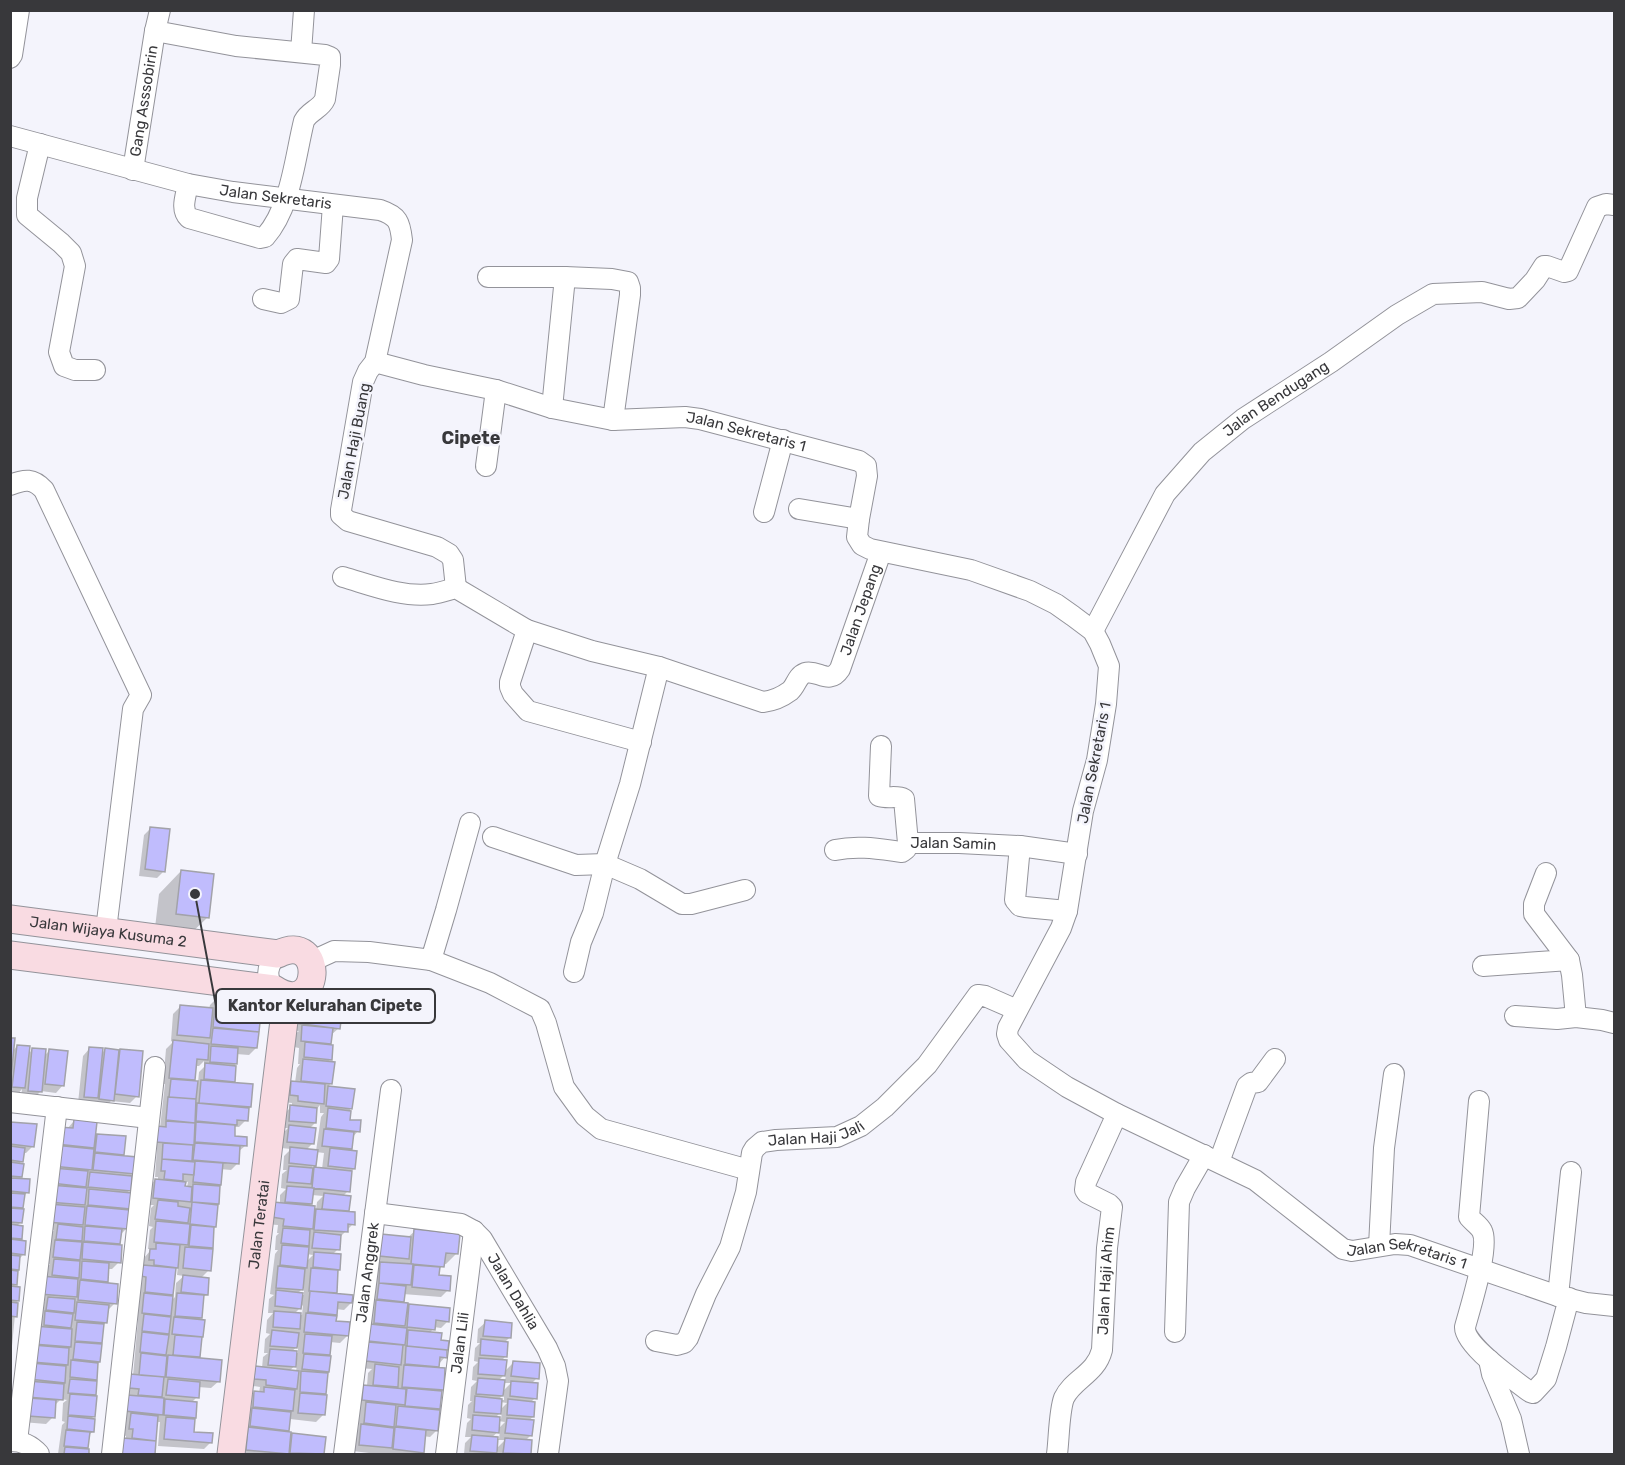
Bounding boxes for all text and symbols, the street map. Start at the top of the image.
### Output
street label: Gang Asssobirin [126,44,162,158]
street label: Jalan Sekretaris [218,181,333,213]
street label: Jalan Bendugang [1219,357,1332,440]
street label: Jalan Haji Buang [334,381,374,501]
street label: Jalan Sekretaris 1 [685,408,808,456]
district label: Cipete [442,427,501,449]
street label: Jalan Jepang [836,562,885,658]
street label: Jalan Sekretaris 1 [1073,701,1115,825]
street label: Jalan Samin [910,834,997,854]
street label: Jalan Wijaya Kusuma 2 [29,913,188,951]
callout: Kantor Kelurahan Cipete [216,989,435,1023]
text: Kantor Kelurahan Cipete [228,996,422,1015]
street label: Jalan Haji Jali [767,1118,868,1150]
street label: Jalan Teratai [245,1179,273,1270]
street label: Jalan Anggrek [352,1221,383,1324]
street label: Jalan Haji Ahim [1094,1226,1119,1335]
street label: Jalan Sekretaris 1 [1345,1235,1469,1273]
street label: Jalan Dahlia [484,1250,543,1333]
street label: Jalan Lili [447,1311,473,1375]

